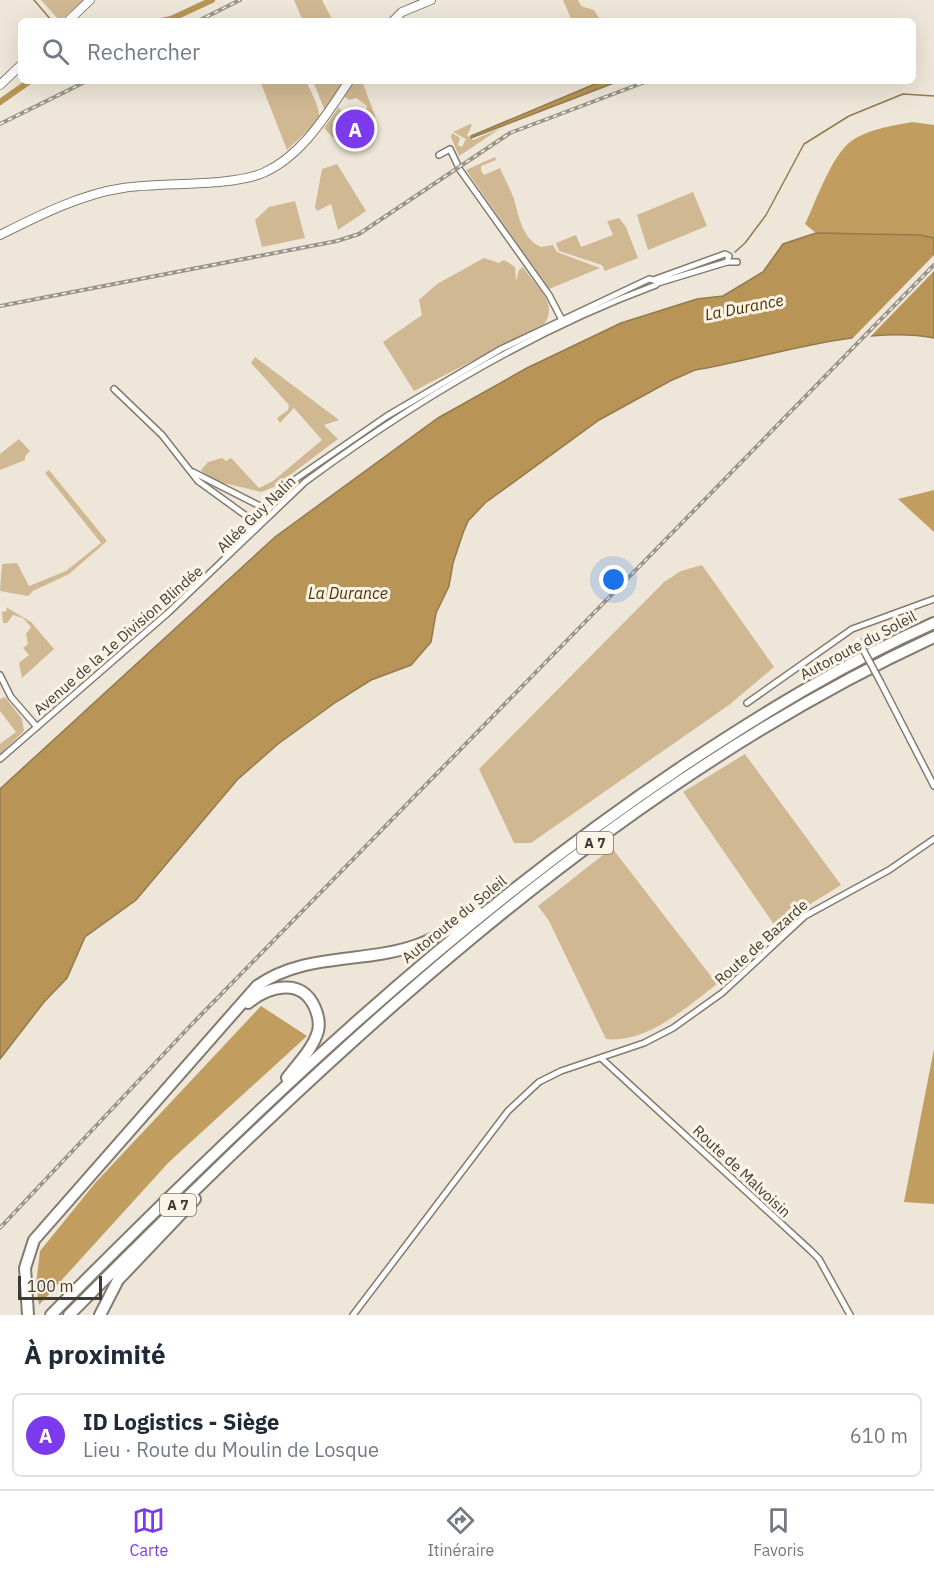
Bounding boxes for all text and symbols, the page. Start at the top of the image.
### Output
search box [18,18,916,84]
icon: search [39,35,72,68]
text: Rechercher [87,37,200,66]
pin: A [336,106,374,152]
water label: La Durance [703,290,785,324]
street label: Allée Guy Nalin [212,472,300,556]
street label: Avenue de la 1e Division Blindée [29,561,207,719]
your location [599,565,628,594]
water label: La Durance [308,583,388,603]
street label: Autoroute du Soleil [797,606,919,684]
road number: A 7 [577,832,613,854]
street label: Autoroute du Soleil [398,871,510,967]
street label: Route de Bazarde [710,895,812,989]
street label: Route de Malvoisin [689,1121,795,1221]
road number: A 7 [160,1194,196,1216]
scale bar [18,1273,102,1300]
text: 100 m [27,1276,74,1296]
text: À proximité [24,1337,166,1371]
text: ID Logistics - Siège [83,1407,279,1436]
text: A [39,1422,52,1449]
text: 610 m [850,1422,908,1449]
text: Lieu · Route du Moulin de Losque [83,1436,379,1463]
tab: Carte [130,1504,168,1560]
tab: Itinéraire [427,1504,494,1560]
tab: Favoris [753,1504,804,1560]

